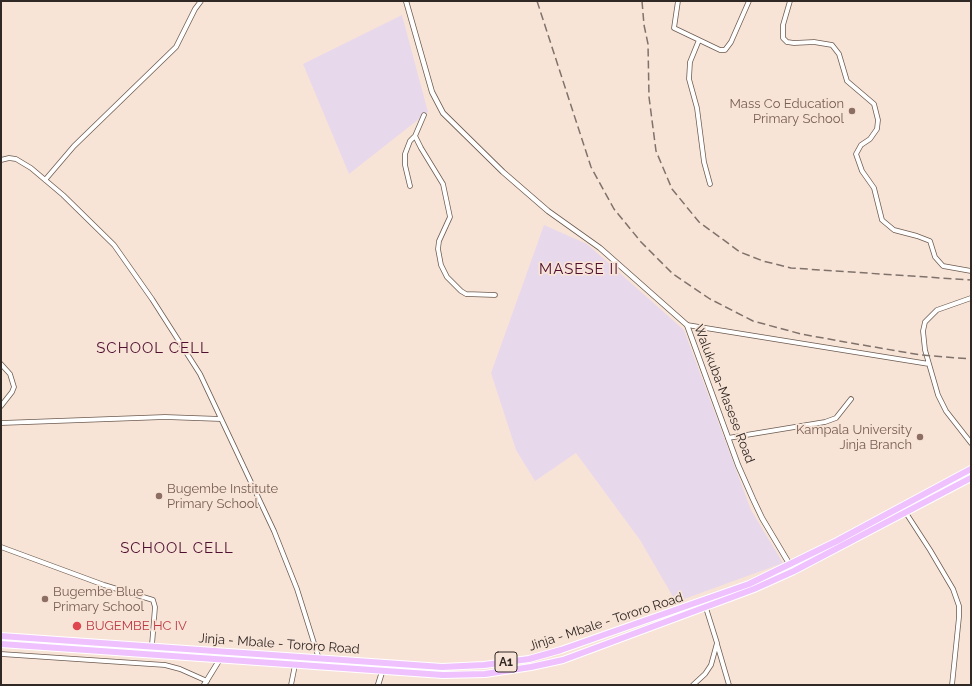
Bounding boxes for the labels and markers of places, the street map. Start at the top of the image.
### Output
place label: Mass Co Education Primary School [730,96,844,127]
marker: Mass Co Education Primary School [847,106,857,116]
place label: Kampala University Jinja Branch [796,422,912,453]
marker: Kampala University Jinja Branch [915,432,925,442]
place label: Bugembe Institute Primary School [167,481,278,512]
marker: Bugembe Institute Primary School [154,491,164,501]
place label: Bugembe Blue Primary School [53,584,144,615]
marker: Bugembe Blue Primary School [40,594,50,604]
place label: BUGEMBE HC IV [86,618,187,634]
marker: BUGEMBE HC IV [71,620,83,632]

